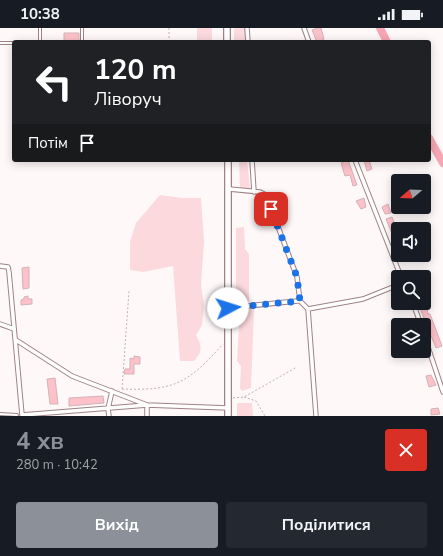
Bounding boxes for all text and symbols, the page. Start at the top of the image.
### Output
text: 10:38 [20,4,60,24]
text: 120 m [94,51,177,89]
icon: left [28,56,80,108]
text: Ліворуч [94,87,162,111]
icon: arrive [76,132,98,154]
text: Потім [28,133,68,153]
north arrow [391,174,431,214]
map controls [391,174,431,358]
pin [254,192,288,226]
icon: arrive [260,198,282,220]
button: sound [391,222,431,262]
button: search [391,270,431,310]
position arrow [207,287,249,329]
button: layers [391,318,431,358]
text: 4 хв [16,425,64,457]
button: close [385,429,427,471]
text: 280 m · 10:42 [16,456,98,474]
button: Вихід [16,502,218,548]
button: Поділитися [226,502,427,548]

